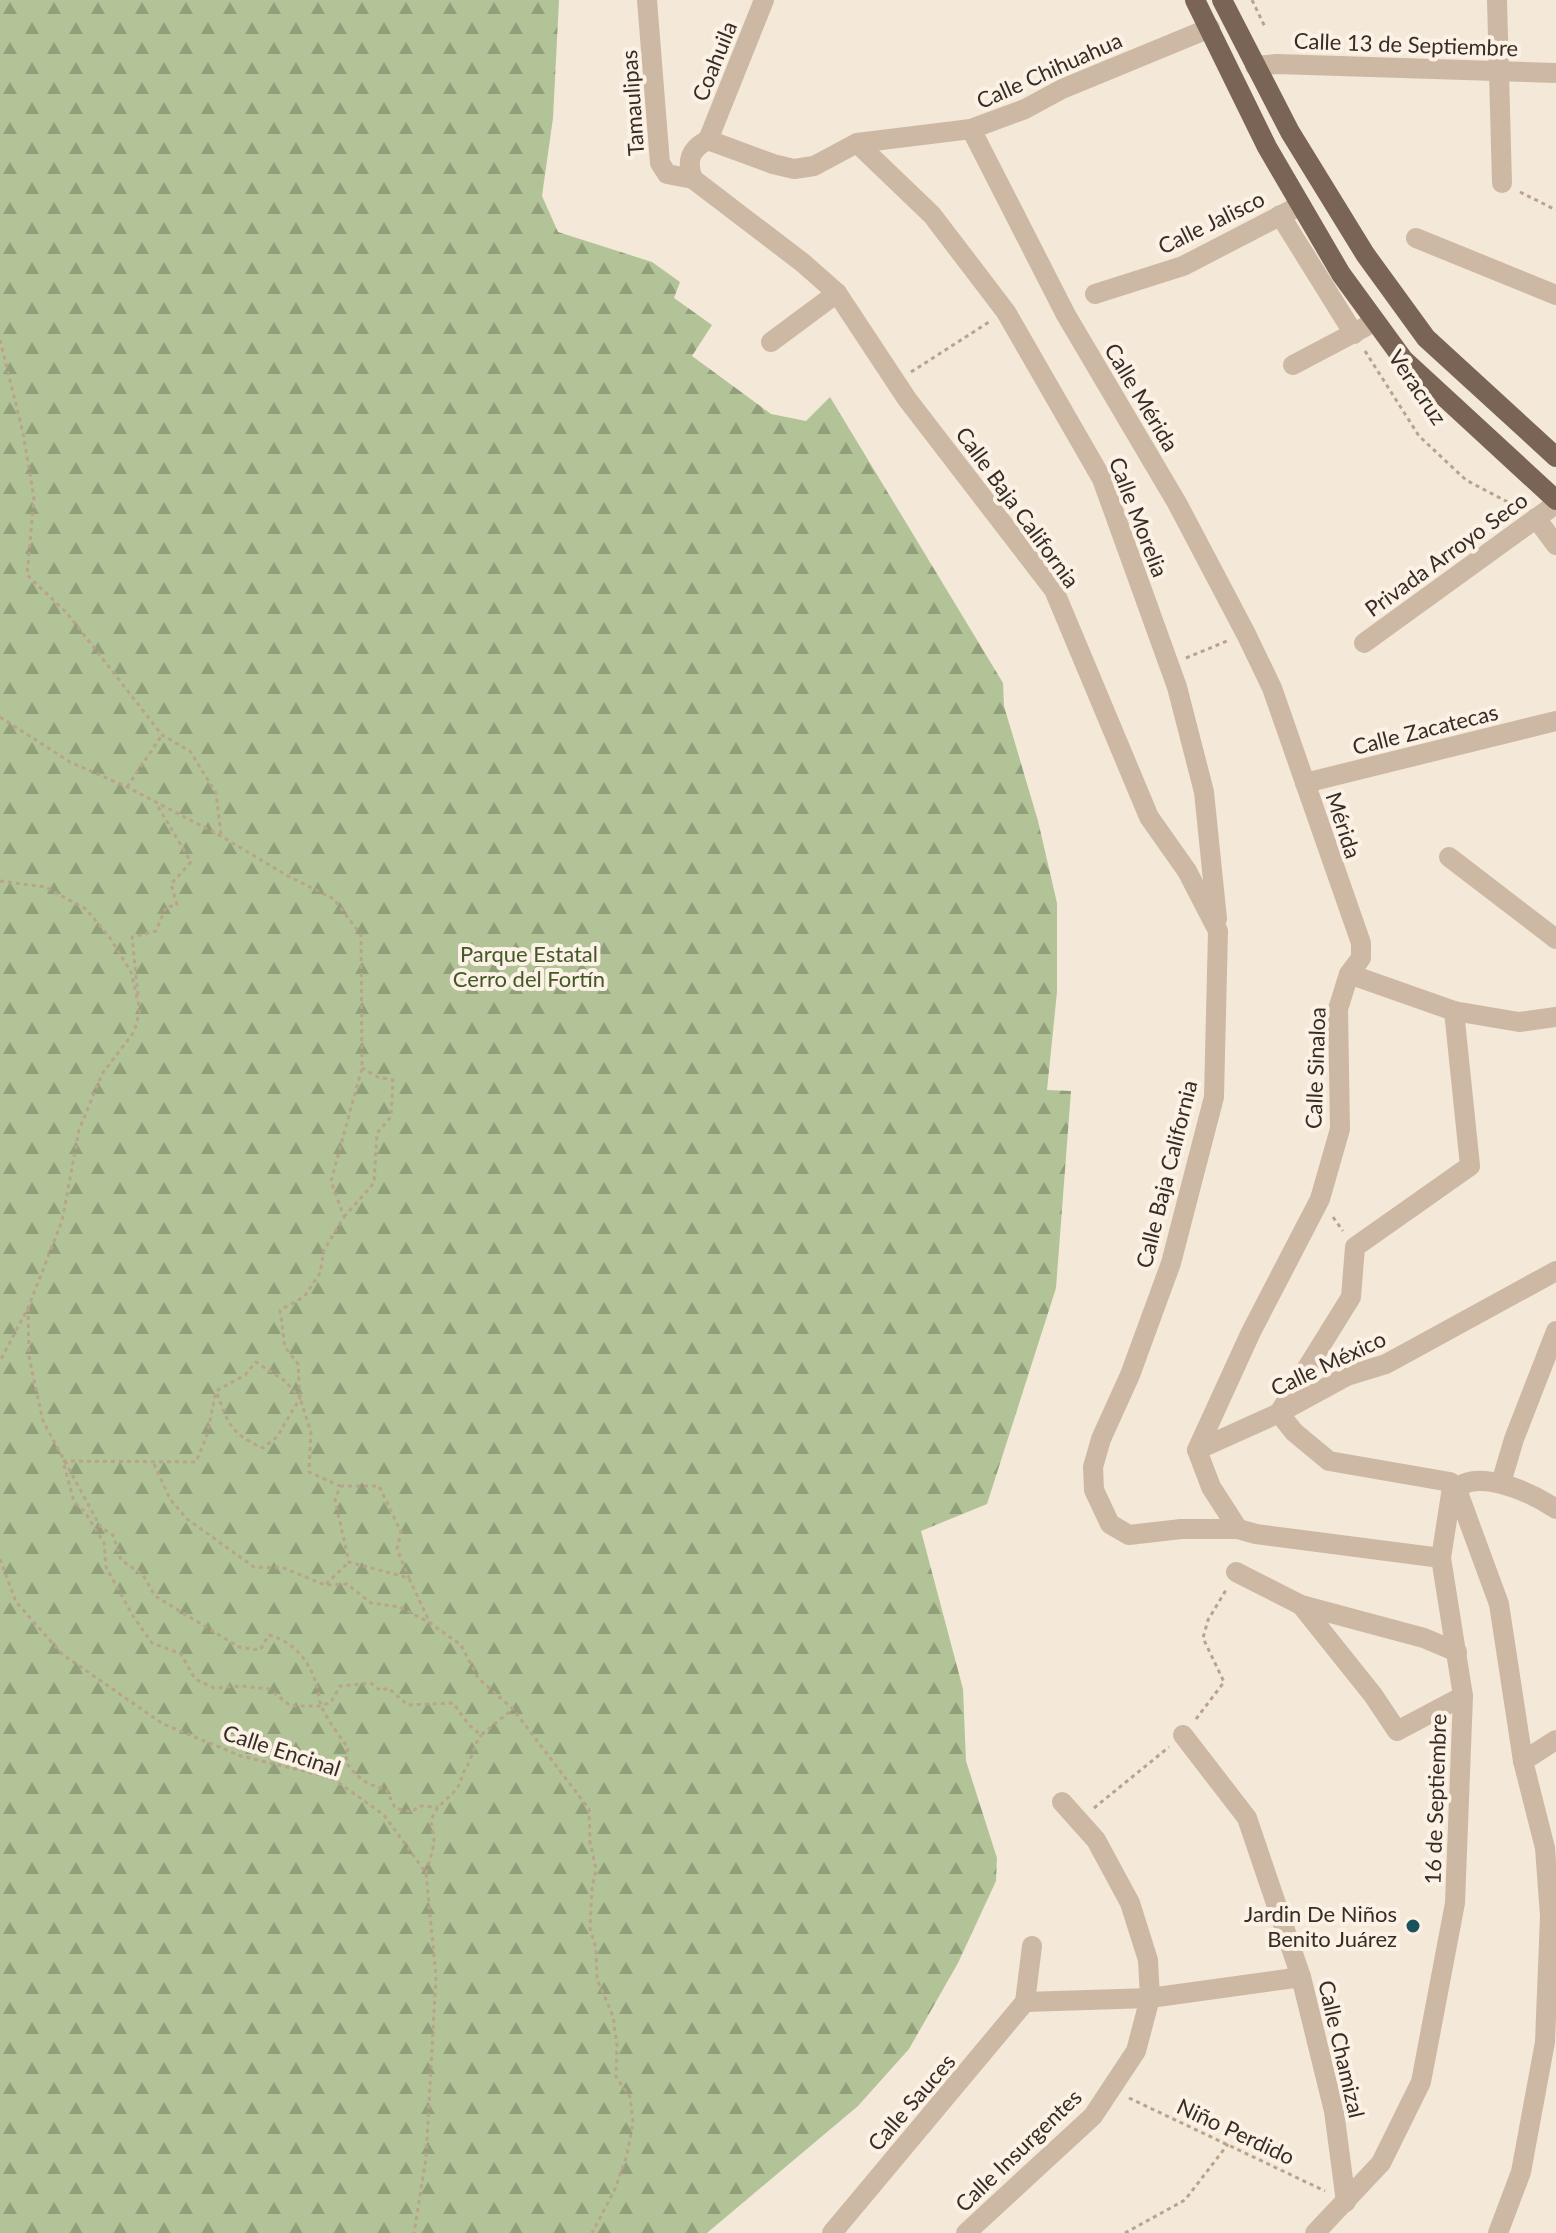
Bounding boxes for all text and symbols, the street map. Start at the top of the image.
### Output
street label: Coahuila [686,17,742,105]
street label: Calle Chihuahua [972,26,1126,114]
street label: Calle 13 de Septiembre [1293,27,1519,61]
street label: Tamaulipas [615,49,649,157]
street label: Calle Jalisco [1153,185,1269,259]
street label: Calle Mérida [1099,338,1185,456]
street label: Veracruz [1383,344,1453,430]
street label: Calle Baja California [950,421,1086,593]
street label: Calle Morelia [1104,453,1174,581]
street label: Privada Arroyo Seco [1359,486,1533,622]
street label: Calle Zacatecas [1349,698,1501,760]
street label: Mérida [1321,788,1367,862]
park label: Parque Estatal Cerro del Fortín [453,940,605,992]
street label: Calle Sinaloa [1299,1006,1331,1130]
street label: Calle Baja California [1130,1077,1202,1271]
street label: Calle México [1266,1325,1390,1401]
street label: 16 de Septiembre [1419,1713,1451,1885]
street label: Calle Encinal [220,1718,344,1782]
place label: Jardin De Niños Benito Juárez [1244,1900,1397,1952]
marker: Jardin De Niños Benito Juárez [1404,1917,1422,1935]
street label: Calle Chamizal [1313,1977,1371,2121]
street label: Calle Sauces [862,2048,960,2156]
street label: Calle Insurgentes [949,2083,1087,2217]
street label: Niño Perdido [1173,2092,1299,2170]

